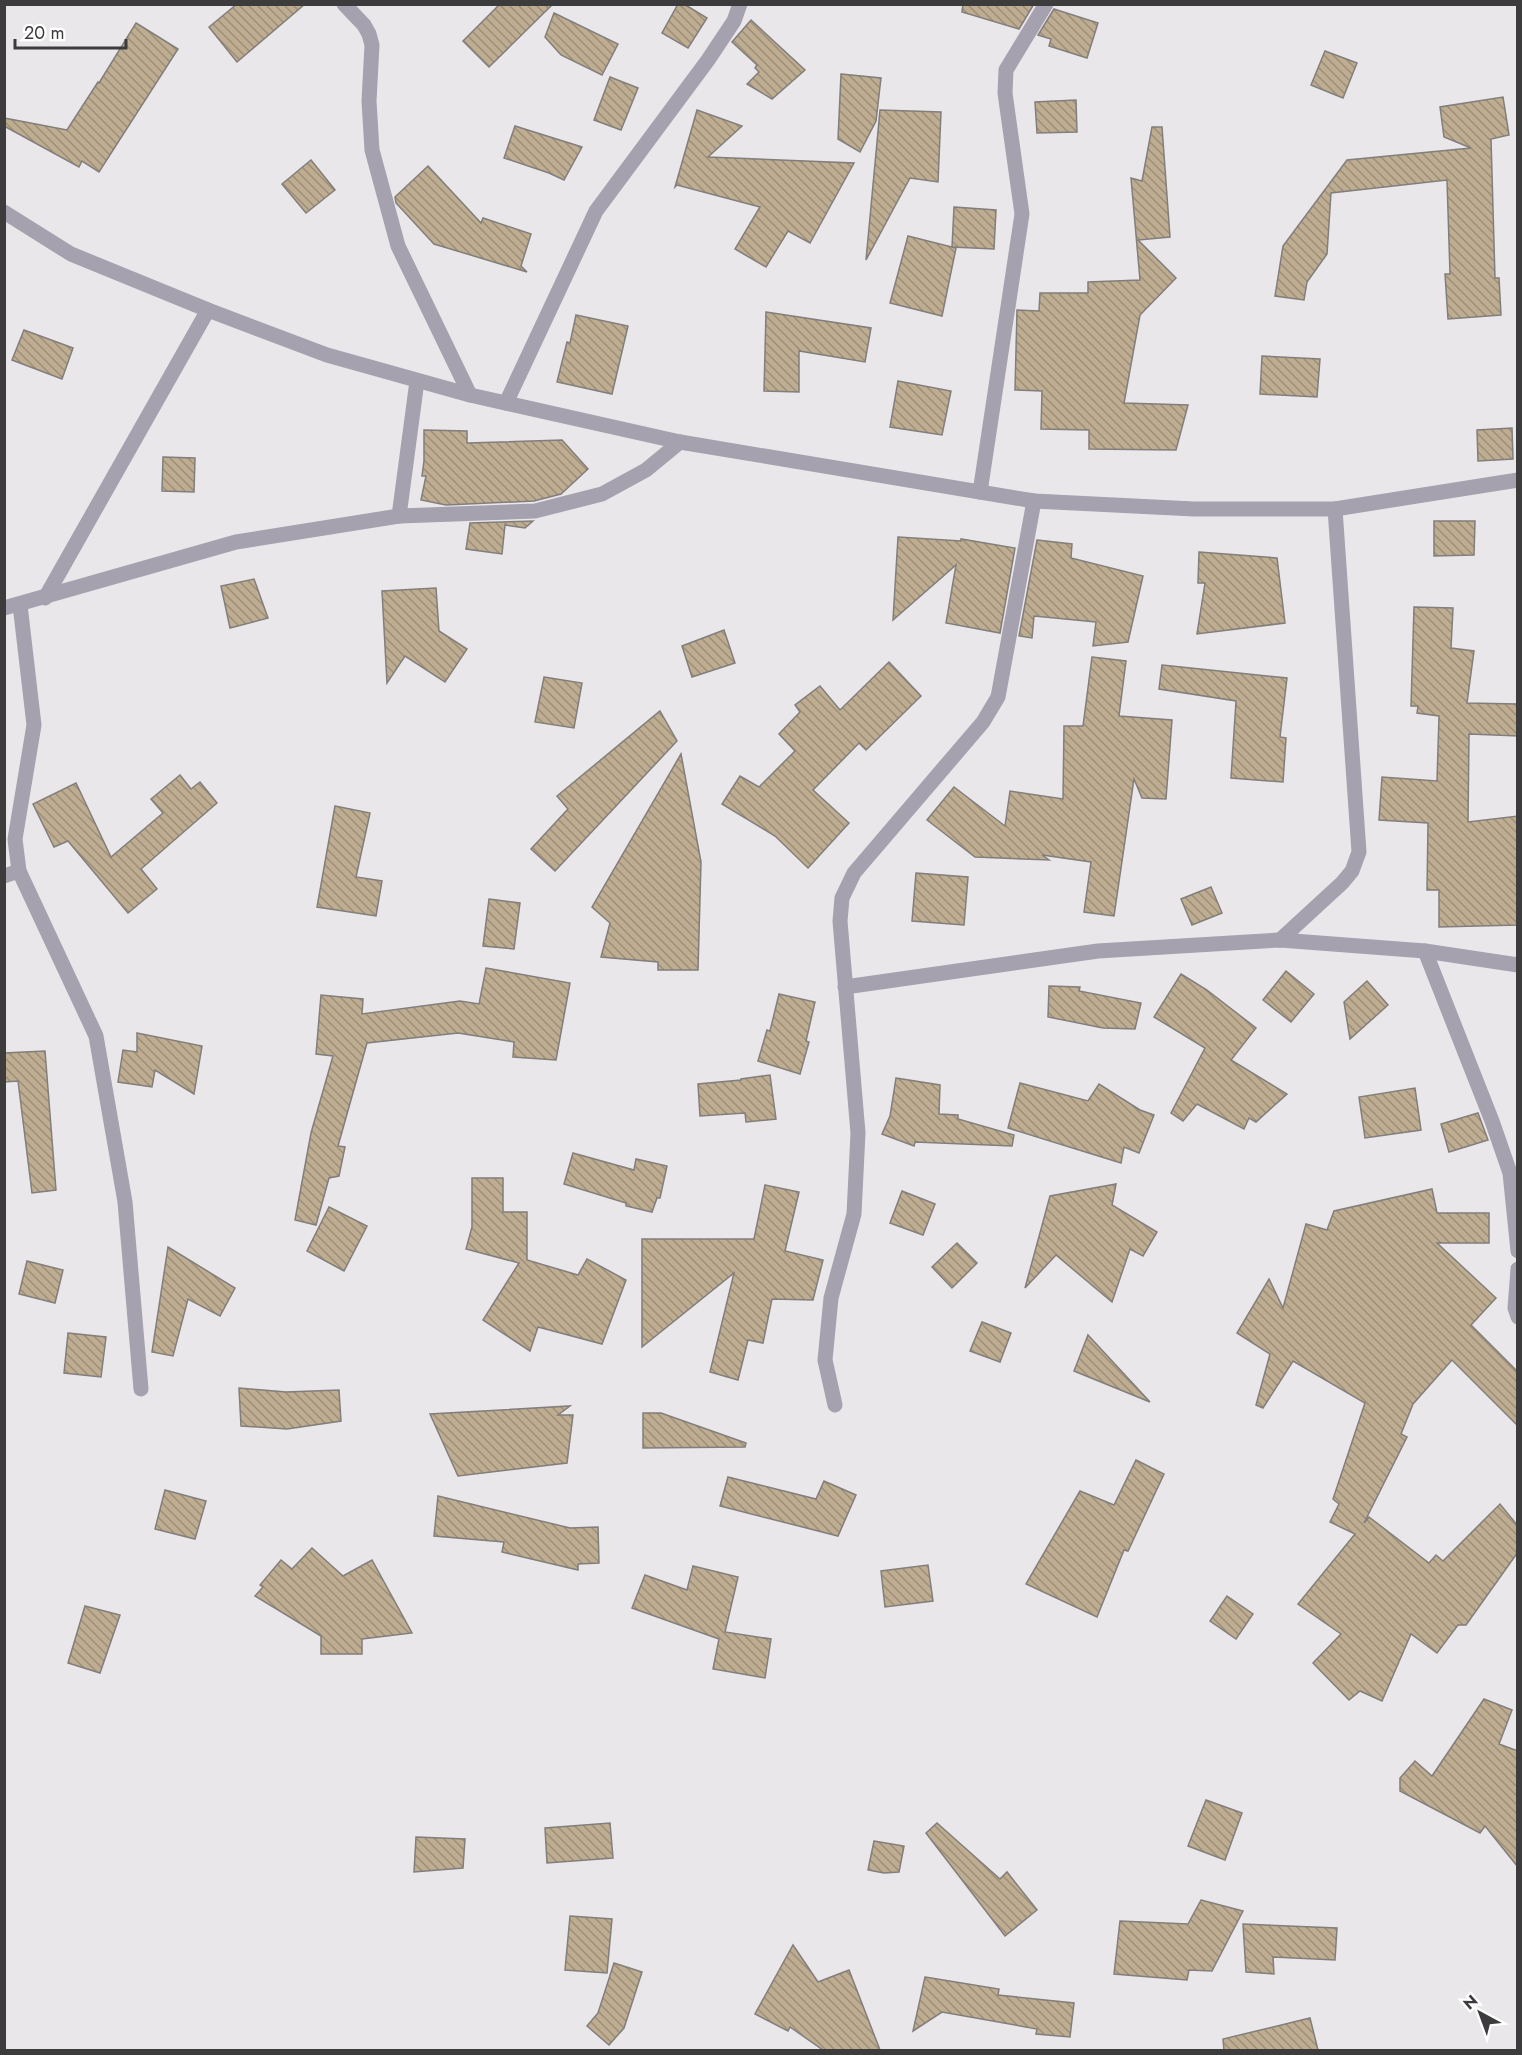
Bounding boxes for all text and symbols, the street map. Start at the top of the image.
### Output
scale bar [15,12,126,50]
text: 20 m [24,20,64,46]
north arrow [1450,1983,1510,2043]
text: N [1458,1989,1483,2015]

